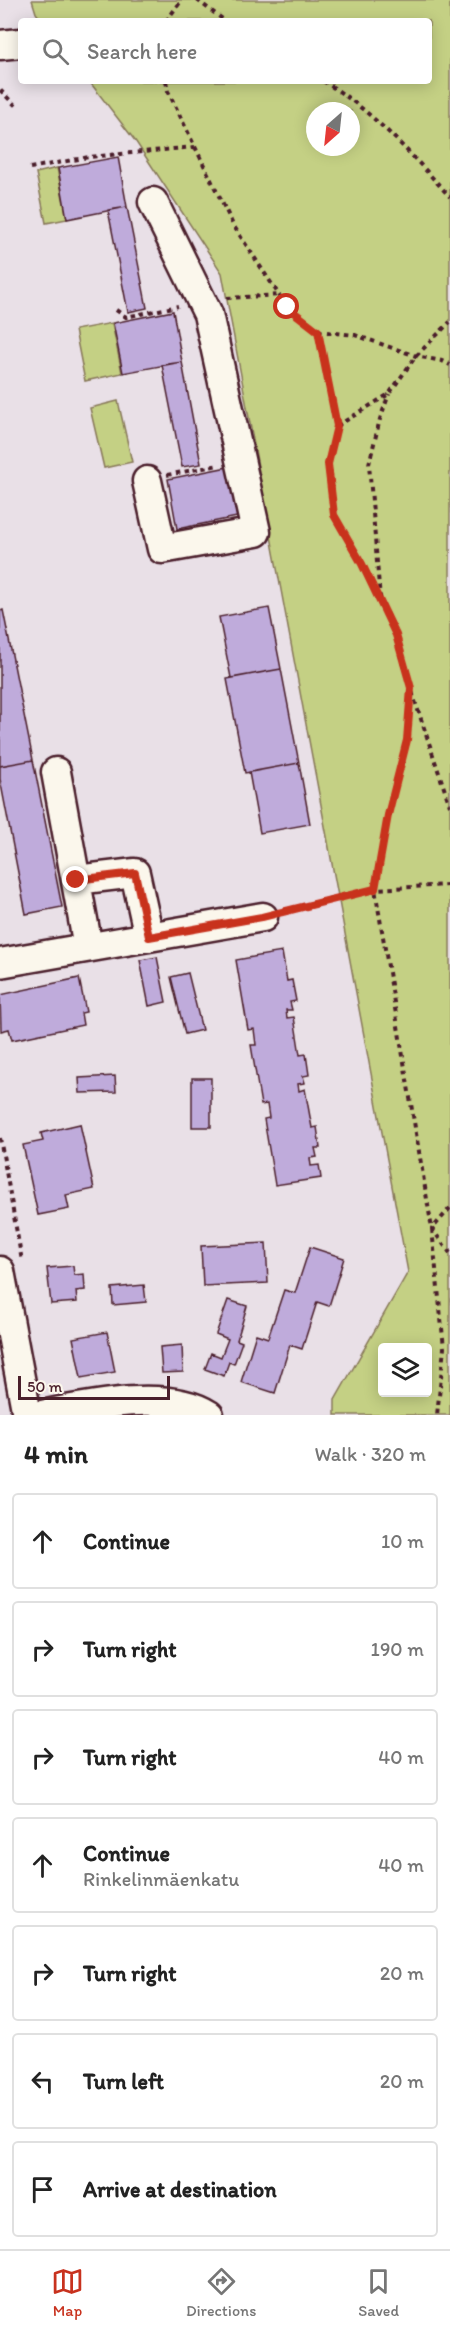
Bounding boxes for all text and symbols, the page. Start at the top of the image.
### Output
search box [18,18,432,84]
icon: search [39,35,72,68]
text: Search here [87,38,197,65]
north arrow [306,102,360,156]
route start [273,293,299,319]
route end [62,866,88,892]
map controls [378,1343,432,1397]
button: layers [378,1343,432,1397]
scale bar [18,1373,170,1400]
text: 50 m [27,1377,62,1396]
text: 4 min [24,1438,88,1470]
text: Walk · 320 m [314,1442,426,1466]
icon: ahead [26,1525,59,1558]
text: Continue [83,1528,170,1555]
text: 10 m [381,1529,424,1553]
icon: right [26,1633,59,1666]
text: Turn right [83,1636,177,1663]
text: 190 m [371,1637,424,1661]
icon: right [26,1741,59,1774]
text: Turn right [83,1744,177,1771]
text: 40 m [378,1745,424,1769]
text: Continue [83,1840,170,1867]
icon: ahead [26,1849,59,1882]
text: 40 m [378,1853,424,1877]
text: Rinkelinmäenkatu [83,1867,239,1891]
icon: right [26,1957,59,1990]
text: Turn right [83,1960,177,1987]
text: 20 m [380,1961,424,1985]
icon: left [26,2065,59,2098]
text: Turn left [83,2068,164,2095]
text: 20 m [380,2069,424,2093]
icon: arrive [26,2173,59,2206]
text: Arrive at destination [83,2176,277,2203]
tab: Map [51,2265,84,2320]
tab: Directions [186,2265,256,2320]
tab: Saved [358,2265,399,2320]

